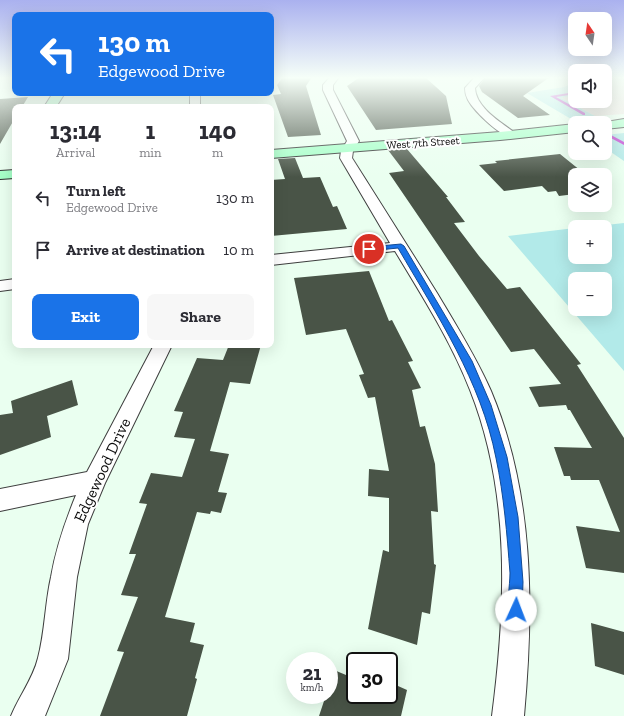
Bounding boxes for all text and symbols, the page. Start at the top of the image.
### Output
north arrow [568,12,612,56]
map controls [568,12,612,316]
text: 130 m [98,26,170,59]
icon: left [32,28,84,80]
text: Edgewood Drive [98,60,225,82]
button: sound [568,64,612,108]
text: 13:14 [50,116,101,145]
text: 1 [145,116,155,145]
text: 140 [199,116,236,145]
button: search [568,116,612,160]
street label: West 7th Street [386,134,461,152]
text: Arrival [56,145,95,160]
text: min [139,145,161,160]
text: m [212,145,223,160]
button: layers [568,168,612,212]
text: Turn left [66,182,126,200]
icon: left [32,187,54,209]
text: 130 m [216,189,254,207]
text: Edgewood Drive [66,200,158,215]
button: + [568,220,612,264]
pin [352,232,386,266]
icon: arrive [358,238,380,260]
icon: arrive [32,239,54,261]
text: Arrive at destination [66,241,205,259]
text: 10 m [223,241,254,259]
button: − [568,272,612,316]
button: Exit [32,294,139,340]
button: Share [147,294,254,340]
street label: Edgewood Drive [70,415,134,525]
position arrow [495,589,537,631]
speed limit sign: 30 [346,652,398,704]
text: 21 [303,661,321,685]
text: km/h [301,682,323,694]

